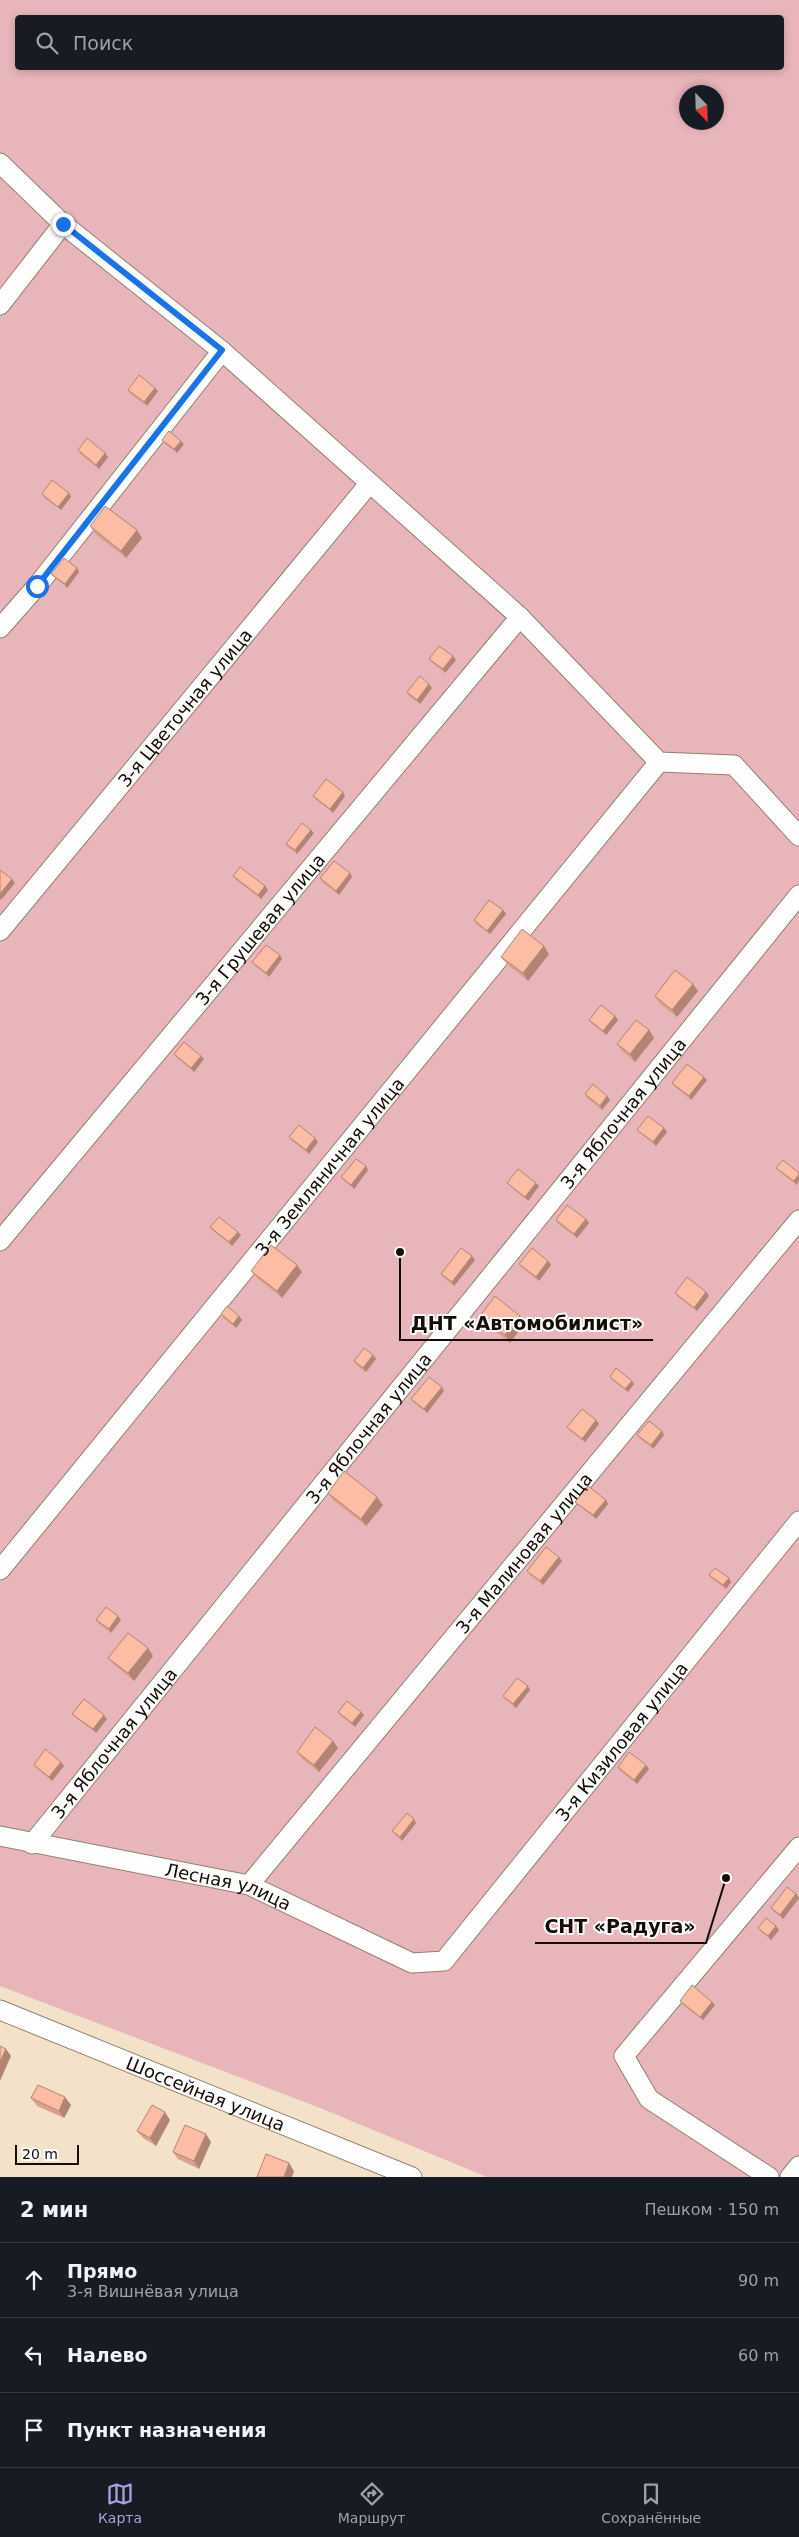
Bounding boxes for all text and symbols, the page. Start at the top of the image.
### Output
search box [15,15,784,70]
icon: search [33,29,61,57]
text: Поиск [73,32,133,54]
north arrow [679,85,724,130]
route end [52,213,75,236]
route start [26,575,49,598]
street label: 3-я Цветочная улица [113,624,256,791]
street label: 3-я Грушевая улица [191,849,329,1009]
street label: 3-я Яблочная улица [556,1033,690,1193]
street label: 3-я Земляничная улица [250,1073,408,1260]
callout: ДНТ «Автомобилист» [400,1306,653,1340]
text: ДНТ «Автомобилист» [411,1312,643,1334]
street label: 3-я Яблочная улица [301,1348,436,1508]
street label: 3-я Малиновая улица [451,1468,596,1638]
street label: 3-я Кизиловая улица [551,1657,692,1825]
street label: 3-я Яблочная улица [47,1663,181,1823]
street label: Лесная улица [163,1858,295,1914]
callout: СНТ «Радуга» [535,1909,706,1943]
text: СНТ «Радуга» [544,1915,696,1937]
street label: Шоссейная улица [123,2052,288,2135]
scale bar [15,2142,79,2165]
text: 20 m [22,2146,58,2162]
text: 2 мин [20,2198,88,2222]
text: Пешком · 150 m [644,2200,779,2219]
text: Прямо [67,2260,137,2282]
icon: ahead [20,2266,48,2294]
text: 90 m [738,2271,779,2290]
text: 3-я Вишнёвая улица [67,2282,239,2301]
icon: left [20,2341,48,2369]
text: Налево [67,2344,148,2366]
text: 60 m [738,2346,779,2365]
icon: arrive [20,2416,48,2444]
text: Пункт назначения [67,2419,266,2441]
tab: Карта [98,2480,142,2526]
tab: Маршрут [338,2480,405,2526]
tab: Сохранённые [601,2480,701,2526]

